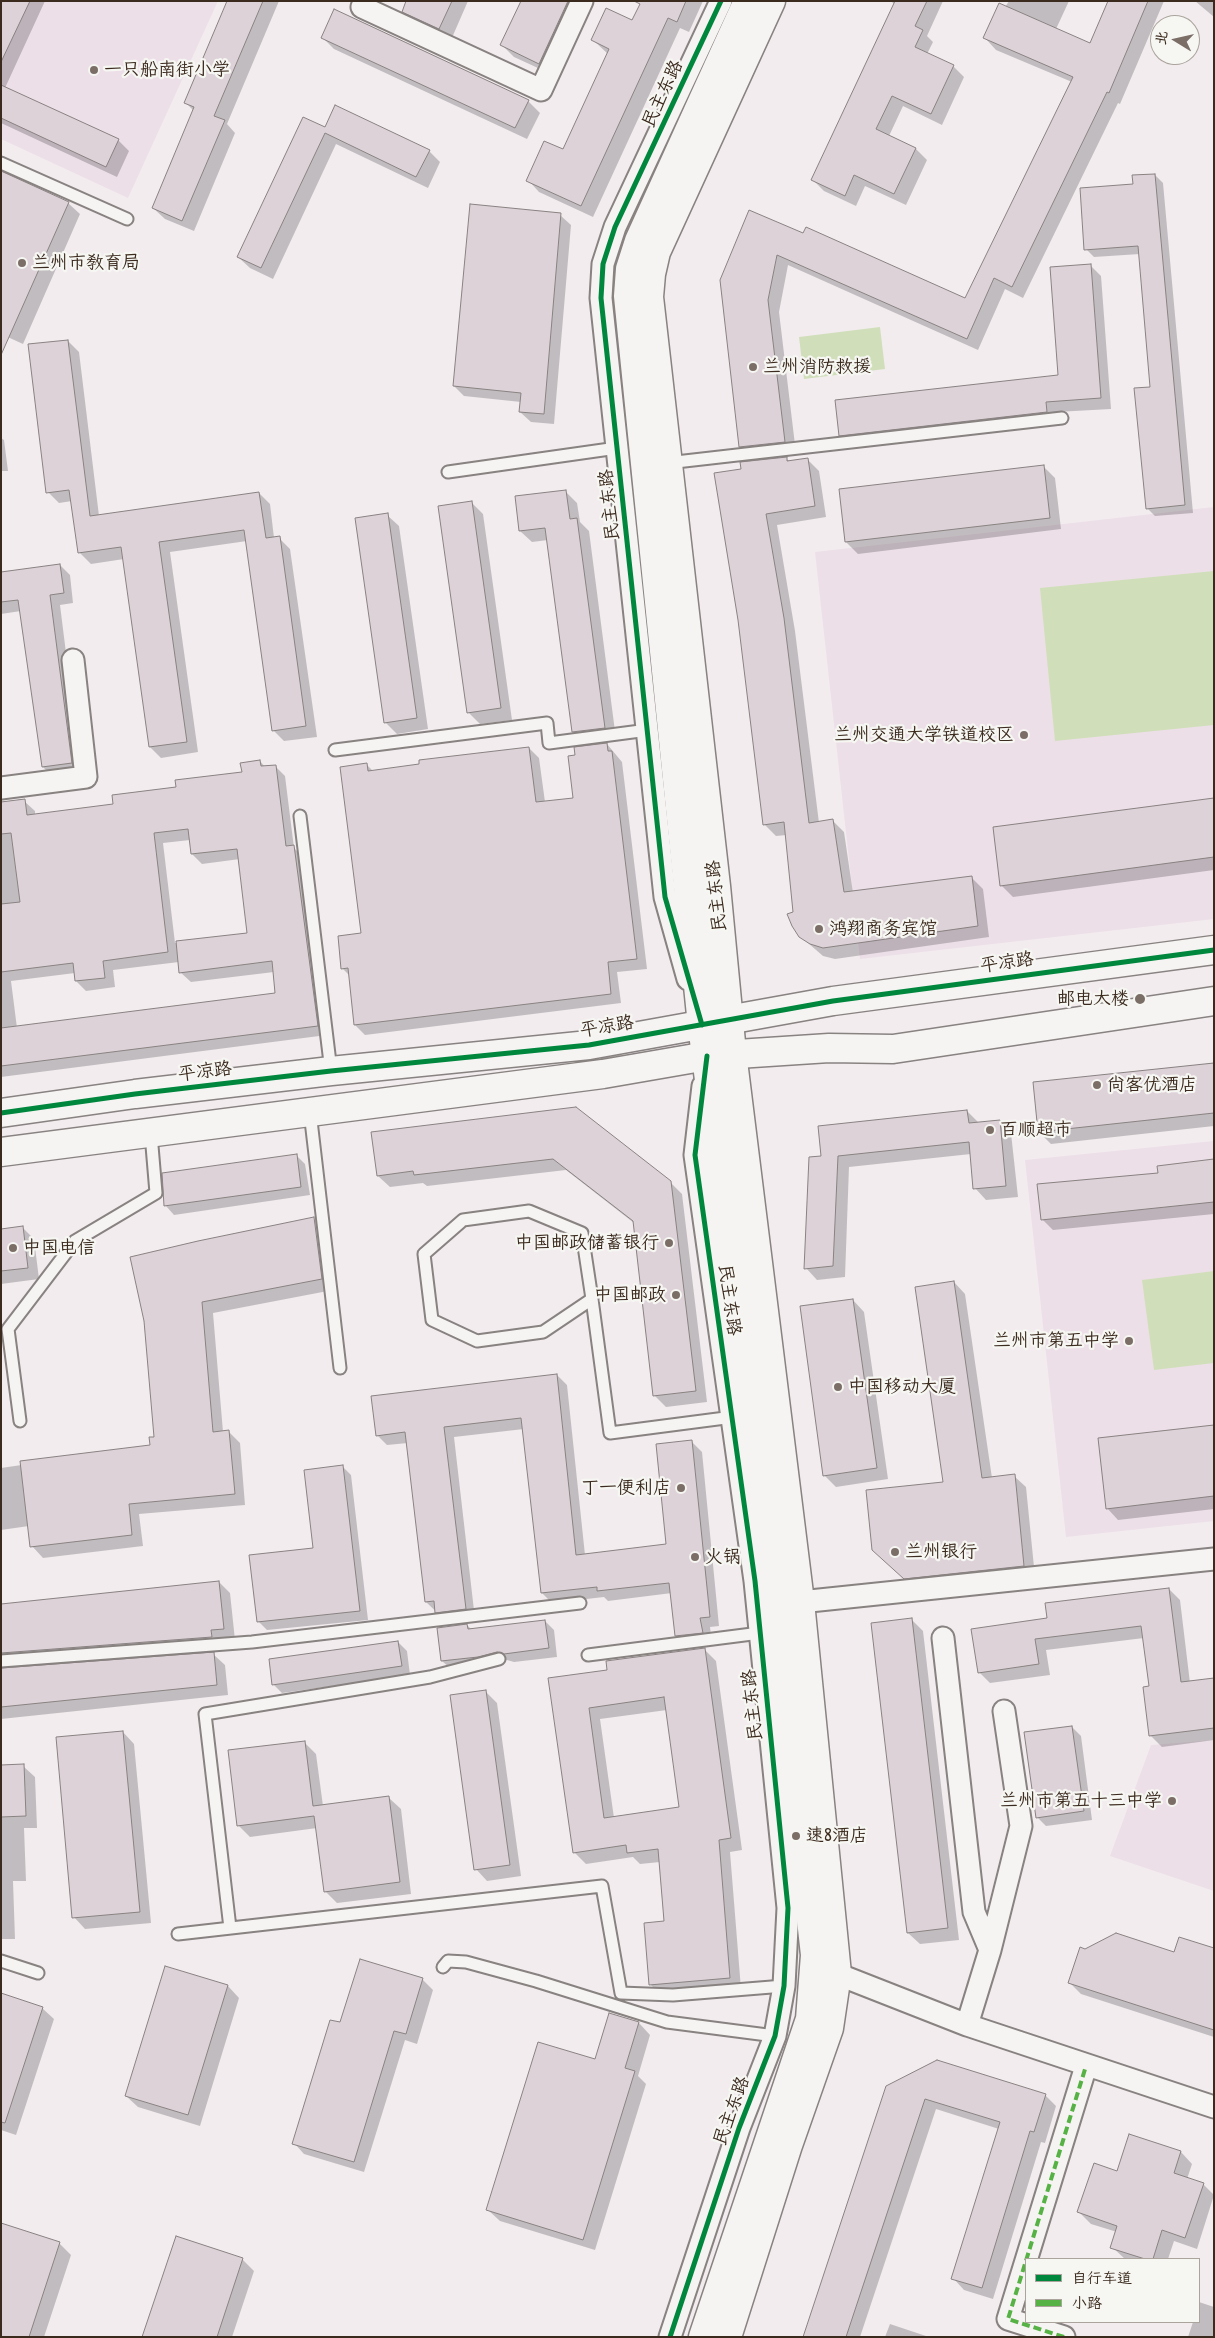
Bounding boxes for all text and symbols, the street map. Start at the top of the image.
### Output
north arrow [1150,15,1200,65]
text: 北 [1150,29,1171,46]
street label: 民主东路 [638,57,688,131]
place label: 一只船南街小学 [104,59,230,81]
marker: 一只船南街小学 [88,64,100,76]
place label: 兰州市教育局 [32,252,140,274]
marker: 兰州市教育局 [16,257,28,269]
place label: 兰州消防救援 [763,356,871,378]
marker: 兰州消防救援 [747,361,759,373]
street label: 民主东路 [595,468,625,542]
place label: 兰州交通大学铁道校区 [834,724,1014,746]
marker: 兰州交通大学铁道校区 [1018,729,1030,741]
street label: 民主东路 [702,859,732,933]
place label: 鸿翔商务宾馆 [829,918,937,940]
marker: 鸿翔商务宾馆 [813,923,825,935]
street label: 平凉路 [979,949,1035,977]
place label: 邮电大楼 [1057,988,1129,1010]
marker: 邮电大楼 [1133,992,1147,1006]
street label: 平凉路 [579,1012,635,1042]
street label: 平凉路 [177,1058,233,1086]
place label: 尚客优酒店 [1107,1074,1197,1096]
marker: 尚客优酒店 [1091,1079,1103,1091]
place label: 百顺超市 [1000,1119,1072,1141]
marker: 百顺超市 [984,1124,996,1136]
place label: 中国邮政储蓄银行 [515,1232,659,1254]
place label: 中国电信 [23,1237,95,1259]
marker: 中国邮政储蓄银行 [663,1237,675,1249]
marker: 中国电信 [7,1242,19,1254]
street label: 民主东路 [713,1263,745,1337]
place label: 中国邮政 [594,1284,666,1306]
marker: 中国邮政 [670,1289,682,1301]
place label: 兰州市第五中学 [993,1330,1119,1352]
marker: 兰州市第五中学 [1123,1335,1135,1347]
place label: 中国移动大厦 [848,1376,956,1398]
marker: 中国移动大厦 [832,1381,844,1393]
place label: 丁一便利店 [581,1477,671,1499]
marker: 丁一便利店 [675,1482,687,1494]
place label: 兰州银行 [905,1541,977,1563]
place label: 火锅 [705,1546,741,1568]
marker: 兰州银行 [889,1546,901,1558]
marker: 火锅 [689,1551,701,1563]
street label: 民主东路 [738,1668,768,1742]
place label: 兰州市第五十三中学 [1000,1790,1162,1812]
marker: 兰州市第五十三中学 [1166,1795,1178,1807]
place label: 速8酒店 [806,1825,868,1847]
marker: 速8酒店 [790,1830,802,1842]
street label: 民主东路 [710,2073,754,2149]
legend [1025,2258,1200,2323]
text: 自行车道 [1072,2267,1132,2288]
text: 小路 [1072,2292,1102,2313]

